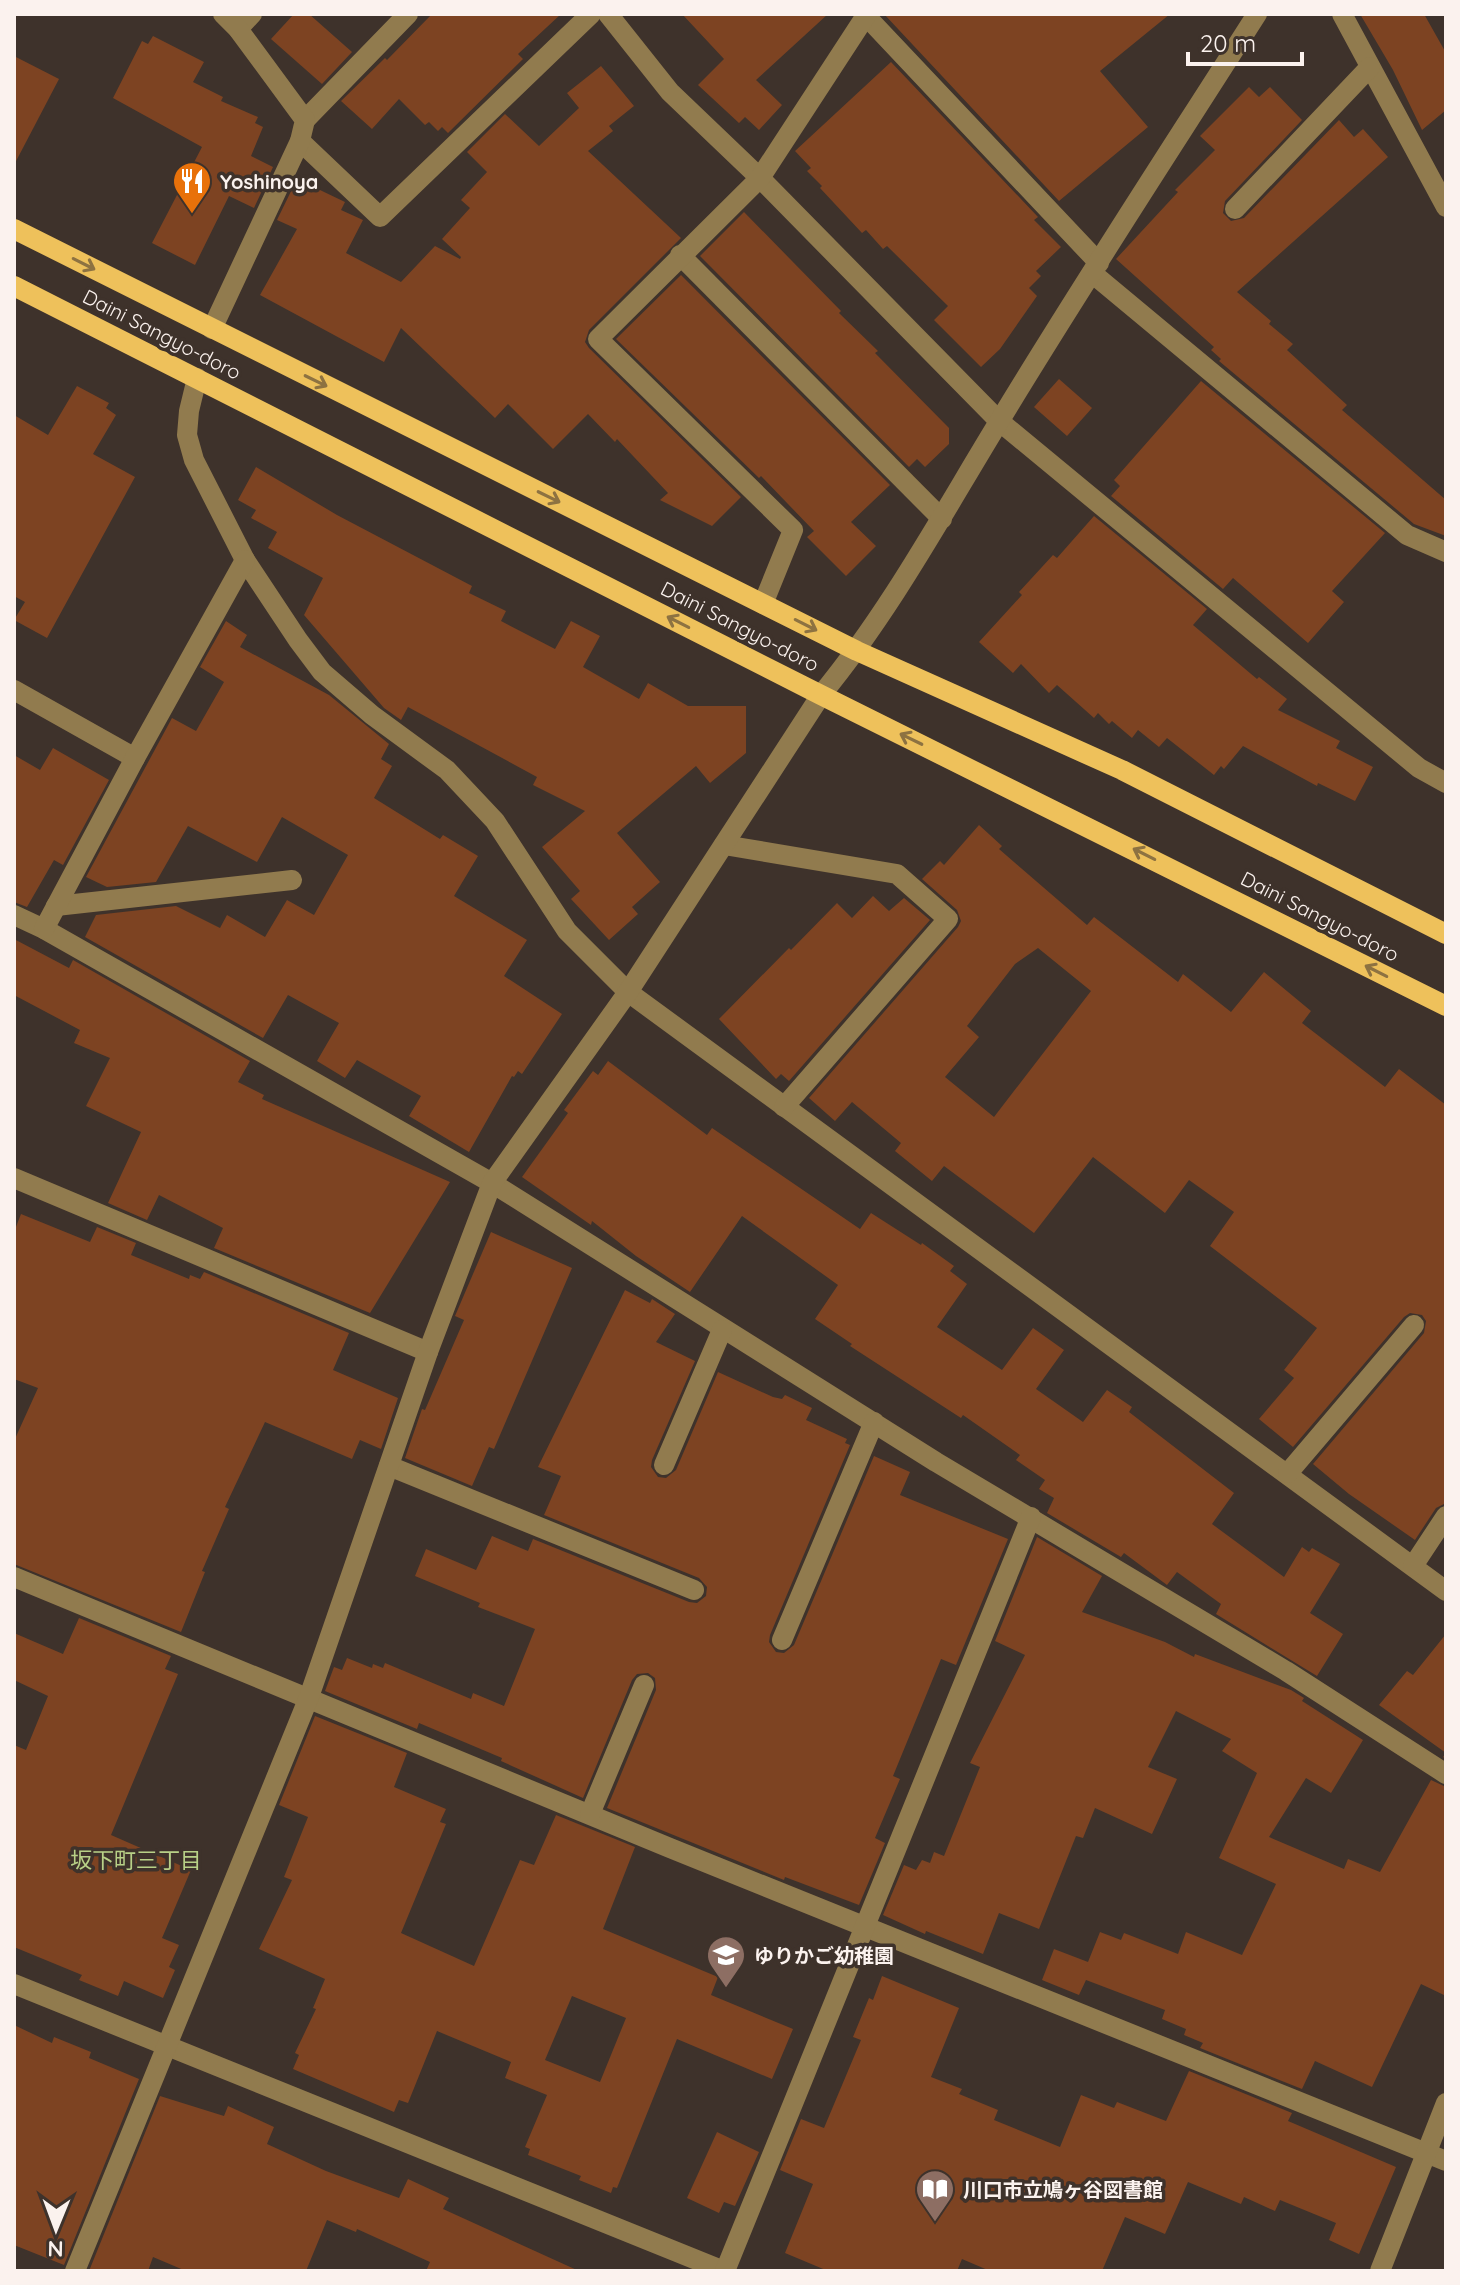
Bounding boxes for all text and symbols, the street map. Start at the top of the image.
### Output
scale bar [1188,16,1302,66]
text: 20 m [1200,28,1256,58]
restaurant icon: Yoshinoya [171,160,213,215]
place label: Yoshinoya [220,169,318,194]
one-way arrow [71,257,95,272]
street label: Daini Sangyo-doro [79,283,245,385]
one-way arrow [303,374,327,389]
one-way arrow [536,490,560,505]
street label: Daini Sangyo-doro [657,575,823,677]
one-way arrow [667,614,691,630]
one-way arrow [794,618,818,634]
one-way arrow [899,731,923,746]
one-way arrow [1133,846,1157,861]
street label: Daini Sangyo-doro [1237,865,1403,967]
one-way arrow [1365,963,1389,978]
district label: 坂下町三丁目 [70,1846,202,1874]
school or university icon: ゆりかご幼稚園 [705,1934,747,1989]
place label: ゆりかご幼稚園 [754,1943,894,1968]
library icon: 川口市立鳩ヶ谷図書館 [914,2168,956,2223]
place label: 川口市立鳩ヶ谷図書館 [963,2177,1163,2202]
north arrow [16,2189,96,2269]
text: N [47,2235,64,2263]

